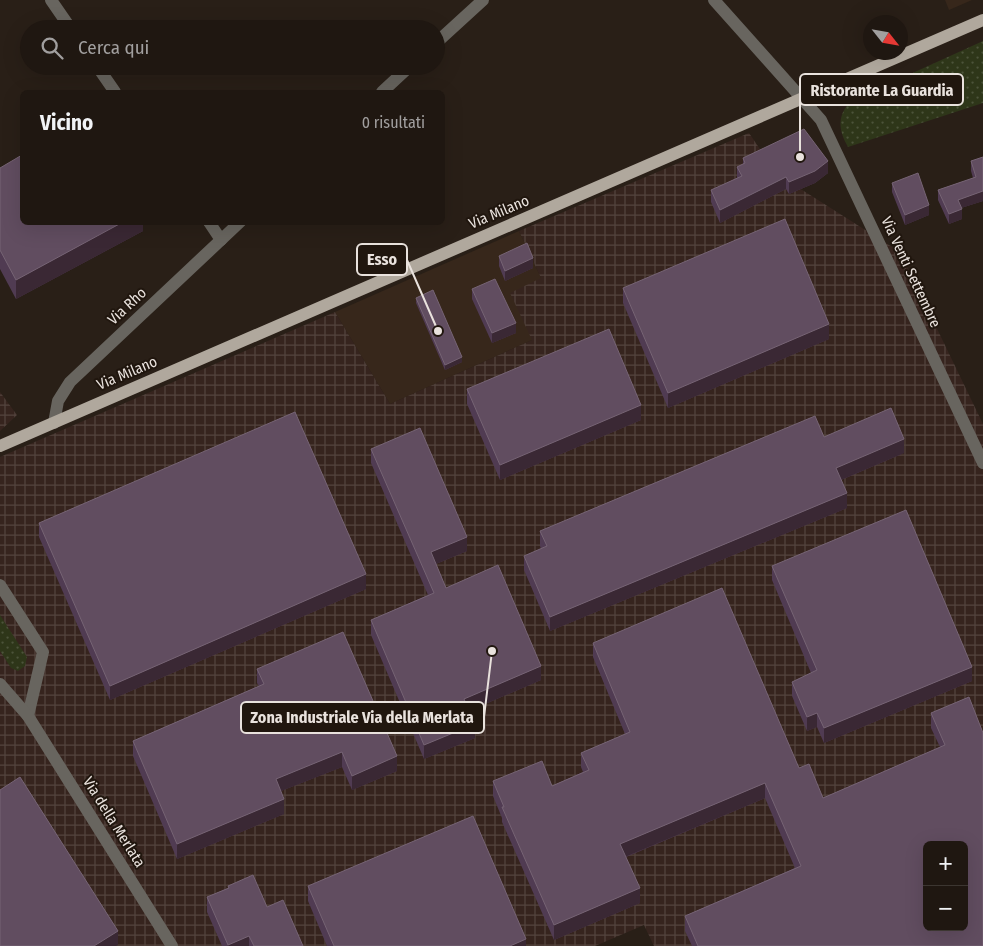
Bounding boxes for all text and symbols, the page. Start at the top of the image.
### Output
north arrow [863,15,908,60]
search box [20,20,445,75]
icon: search [38,34,66,62]
text: Cerca qui [78,36,149,59]
callout: Ristorante La Guardia [800,74,963,105]
text: Ristorante La Guardia [810,81,954,100]
text: Vicino [40,110,93,136]
text: 0 risultati [362,113,425,132]
street label: Via Milano [466,191,532,233]
street label: Via Venti Settembre [877,214,945,330]
callout: Esso [357,244,407,275]
text: Esso [367,250,397,269]
street label: Via Rho [104,284,150,328]
street label: Via Milano [94,352,160,394]
callout: Zona Industriale Via della Merlata [241,702,484,733]
text: Zona Industriale Via della Merlata [250,708,474,727]
street label: Via della Merlata [79,773,149,871]
map controls [923,841,968,931]
button: + [923,841,968,886]
button: − [923,886,968,931]

